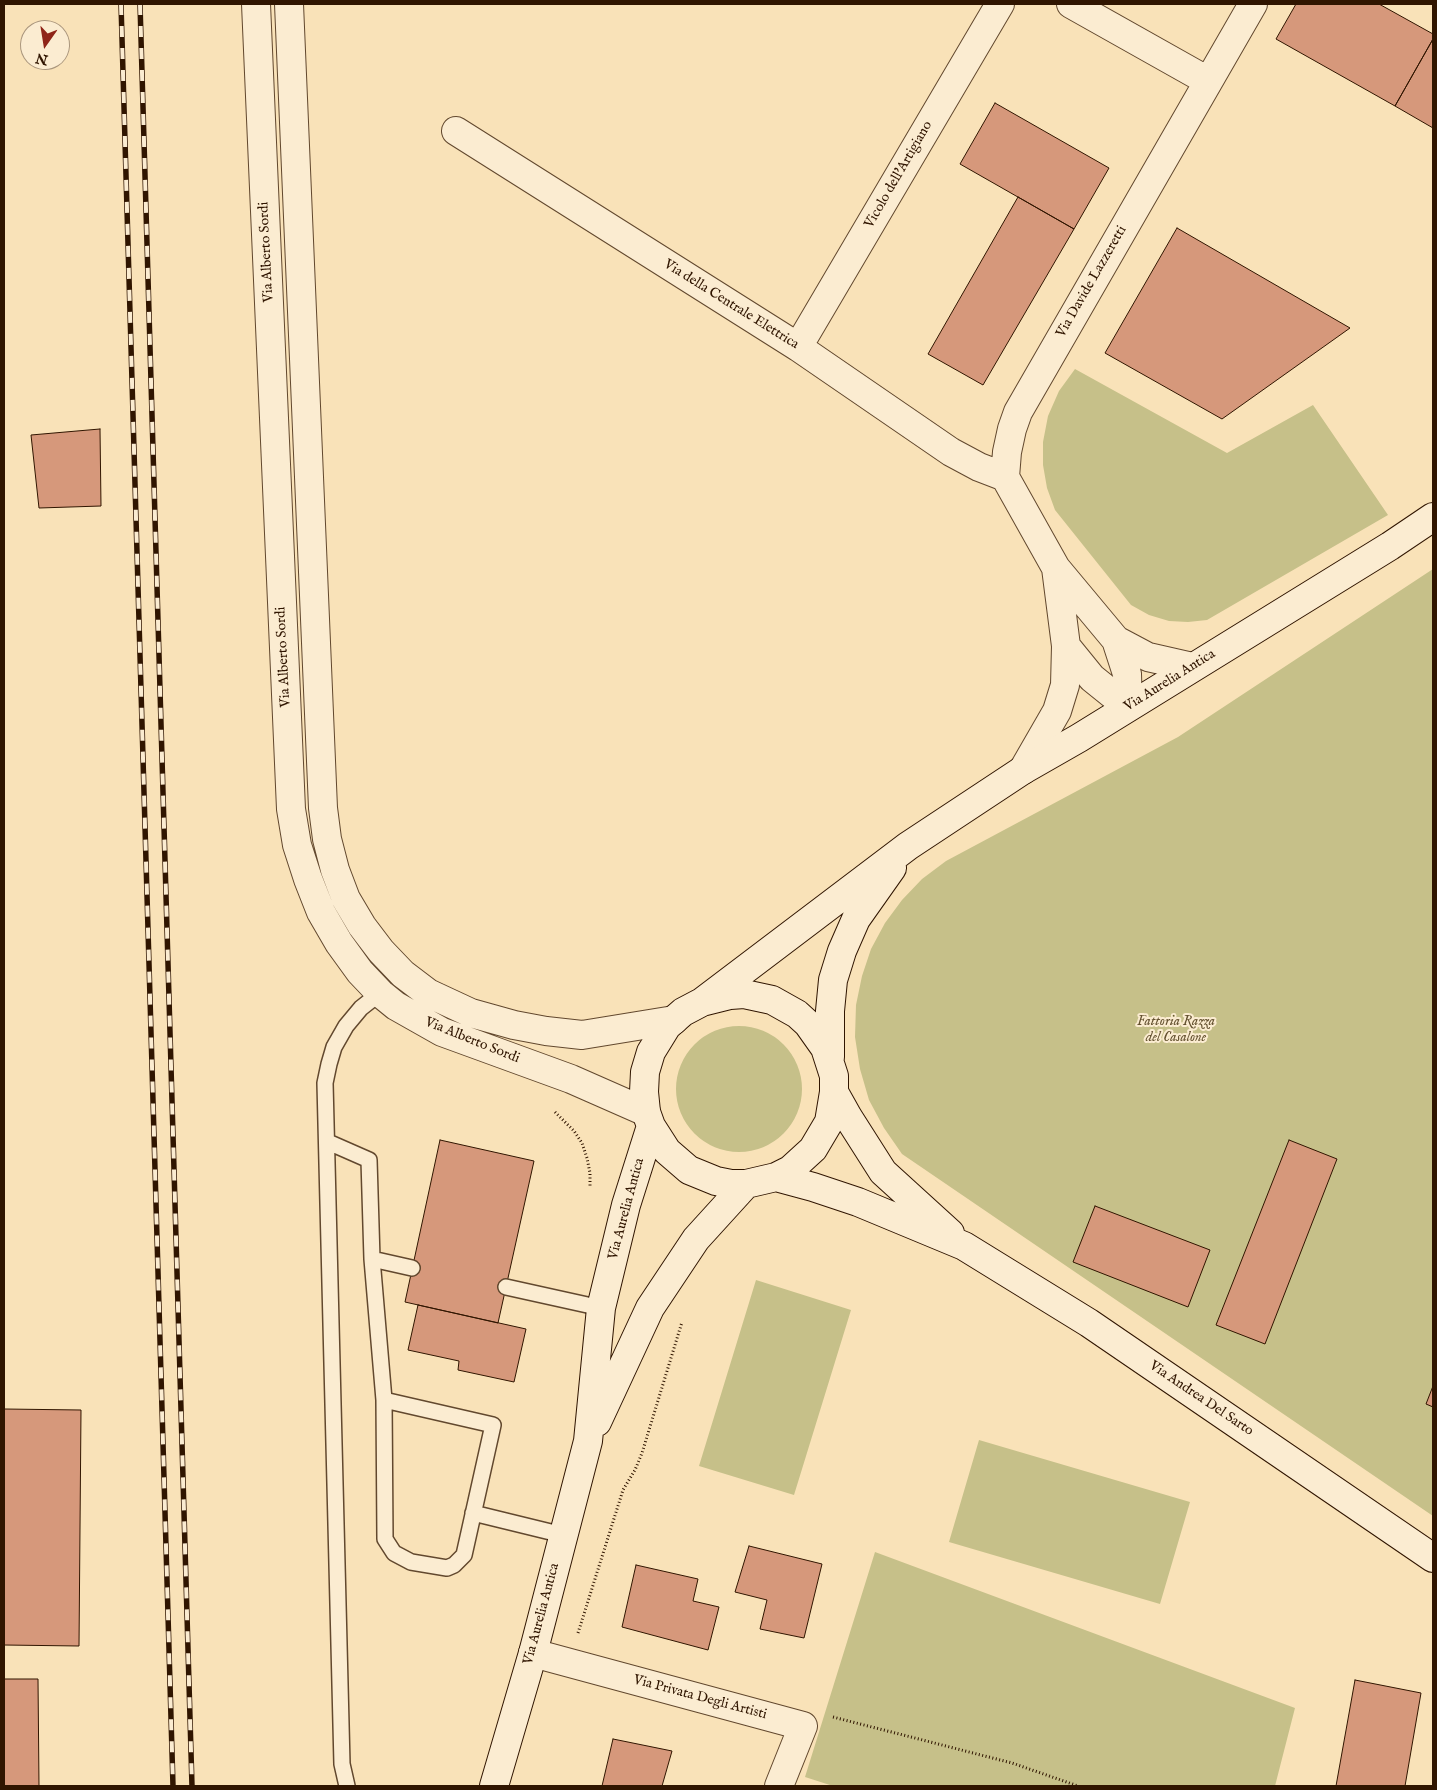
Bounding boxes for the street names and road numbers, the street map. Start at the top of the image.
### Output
street label: Vicolo dell'Artigiano [861,118,937,232]
street label: Via Alberto Sordi [256,201,278,303]
street label: Via Davide Lazzeretti [1053,223,1131,341]
street label: Via della Centrale Elettrica [660,257,802,353]
street label: Via Alberto Sordi [273,606,295,708]
street label: Via Aurelia Antica [1121,646,1219,716]
street label: Via Alberto Sordi [422,1014,522,1068]
street label: Via Aurelia Antica [605,1156,649,1262]
street label: Via Andrea Del Sarto [1146,1358,1256,1440]
street label: Via Aurelia Antica [520,1561,564,1667]
street label: Via Privata Degli Artisti [631,1672,769,1724]

